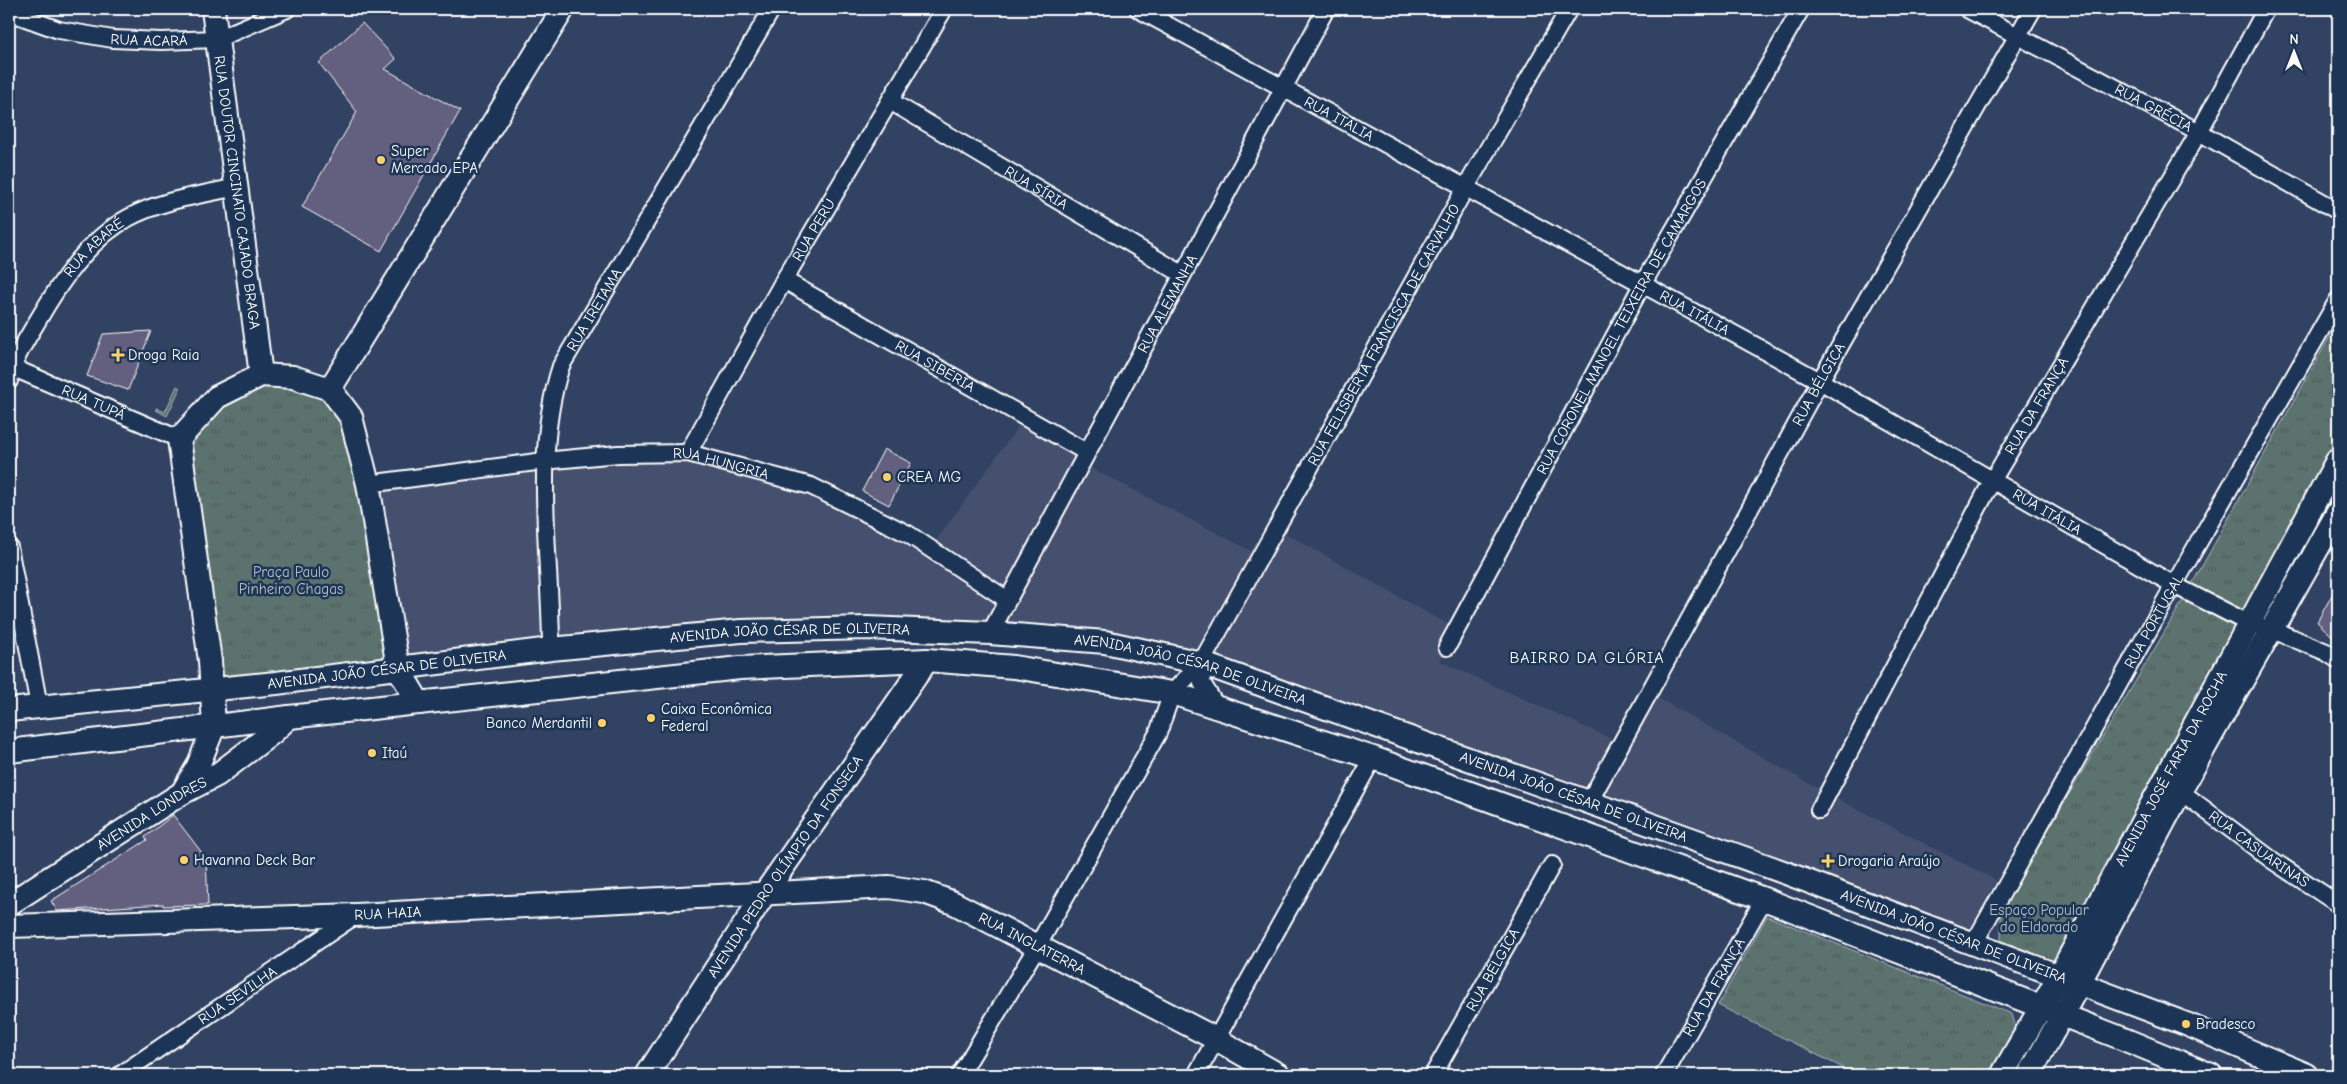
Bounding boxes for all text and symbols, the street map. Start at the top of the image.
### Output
north arrow [2270,28,2320,78]
street label: RUA ACARÁ [110,30,188,50]
text: N [2289,31,2299,48]
street label: RUA DOUTOR CINCINATO CAJADO BRAGA [210,54,264,331]
street label: RUA GRÉCIA [2112,80,2196,136]
street label: RUA ITÁLIA [1301,92,1377,145]
place label: Super Mercado EPA [391,142,478,177]
marker: Super Mercado EPA [375,154,387,166]
street label: RUA SÍRIA [1001,162,1071,214]
street label: RUA CORONEL MANOEL TEIXEIRA DE CAMARGOS [1533,175,1710,477]
street label: RUA PERÚ [788,195,839,264]
street label: RUA FELISBERTA FRANCISCA DE CARVALHO [1304,201,1464,469]
street label: RUA ABARÉ [60,213,127,281]
street label: RUA ALEMANHA [1134,251,1201,356]
street label: RUA IRETAMA [563,265,626,355]
street label: RUA ITÁLIA [1657,286,1733,339]
street label: RUA SIBÉRIA [892,336,979,396]
street label: RUA BÉLGICA [1788,339,1849,429]
place label: Droga Raia [128,346,199,364]
marker: Droga Raia [112,349,124,361]
street label: RUA DA FRANÇA [2001,354,2073,458]
street label: RUA TUPÃ [59,381,128,424]
street label: RUA HUNGRIA [673,444,771,483]
place label: CREA MG [897,468,961,486]
marker: CREA MG [881,471,893,483]
street label: RUA ITÁLIA [2009,485,2085,539]
park label: Praça Paulo Pinheiro Chagas [239,563,343,598]
street label: RUA PORTUGAL [2120,570,2188,671]
street label: AVENIDA JOÃO CÉSAR DE OLIVEIRA [669,619,910,647]
street label: AVENIDA JOÃO CÉSAR DE OLIVEIRA [1073,631,1309,709]
street label: AVENIDA JOÃO CÉSAR DE OLIVEIRA [267,646,507,693]
district label: BAIRRO DA GLÓRIA [1509,648,1665,667]
street label: AVENIDA JOSÉ FARIA DA ROCHA [2111,667,2231,869]
place label: Caixa Econômica Federal [661,700,772,735]
marker: Caixa Econômica Federal [645,712,657,724]
place label: Banco Merdantil [486,714,592,732]
marker: Banco Merdantil [596,717,608,729]
place label: Itaú [382,744,407,762]
marker: Itaú [366,747,378,759]
street label: AVENIDA JOÃO CÉSAR DE OLIVEIRA [1457,748,1690,846]
street label: AVENIDA PEDRO OLÍMPIO DA FONSECA [703,752,867,981]
street label: AVENIDA LONDRES [93,773,210,854]
street label: RUA CASUARINAS [2205,807,2313,891]
place label: Havanna Deck Bar [194,851,315,869]
place label: Drogaria Araújo [1838,852,1940,870]
marker: Havanna Deck Bar [178,854,190,866]
marker: Drogaria Araújo [1822,855,1834,867]
street label: AVENIDA JOÃO CÉSAR DE OLIVEIRA [1838,885,2070,987]
park label: Espaço Popular do Eldorado [1989,901,2089,936]
street label: RUA HAIA [354,903,422,924]
street label: RUA INGLATERRA [975,908,1089,979]
street label: RUA BÉLGICA [1462,925,1523,1014]
street label: RUA DA FRANÇA [1679,935,1749,1040]
street label: RUA SEVILHA [195,962,281,1028]
place label: Bradesco [2196,1015,2256,1033]
marker: Bradesco [2180,1018,2192,1030]

